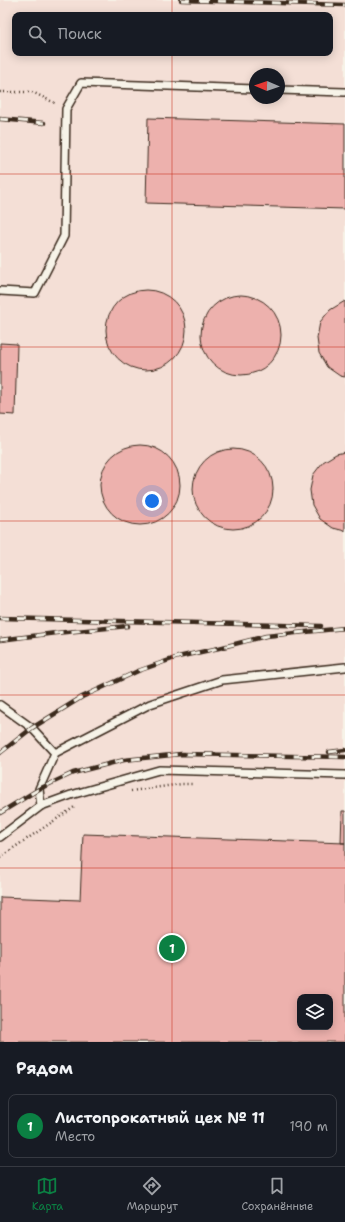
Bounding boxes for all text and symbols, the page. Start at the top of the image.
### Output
search box [12,12,333,56]
icon: search [26,23,48,45]
text: Поиск [58,24,102,44]
north arrow [249,68,285,104]
your location [142,491,162,511]
pin: 1 [159,933,185,963]
map controls [297,994,333,1030]
button: layers [297,994,333,1030]
text: Рядом [16,1057,73,1079]
text: Листопрокатный цех № 11 [55,1108,265,1128]
text: 1 [27,1118,33,1135]
text: 190 m [289,1118,328,1135]
text: Место [55,1128,95,1145]
tab: Карта [32,1175,63,1214]
tab: Маршрут [127,1175,178,1214]
tab: Сохранённые [241,1175,313,1214]

